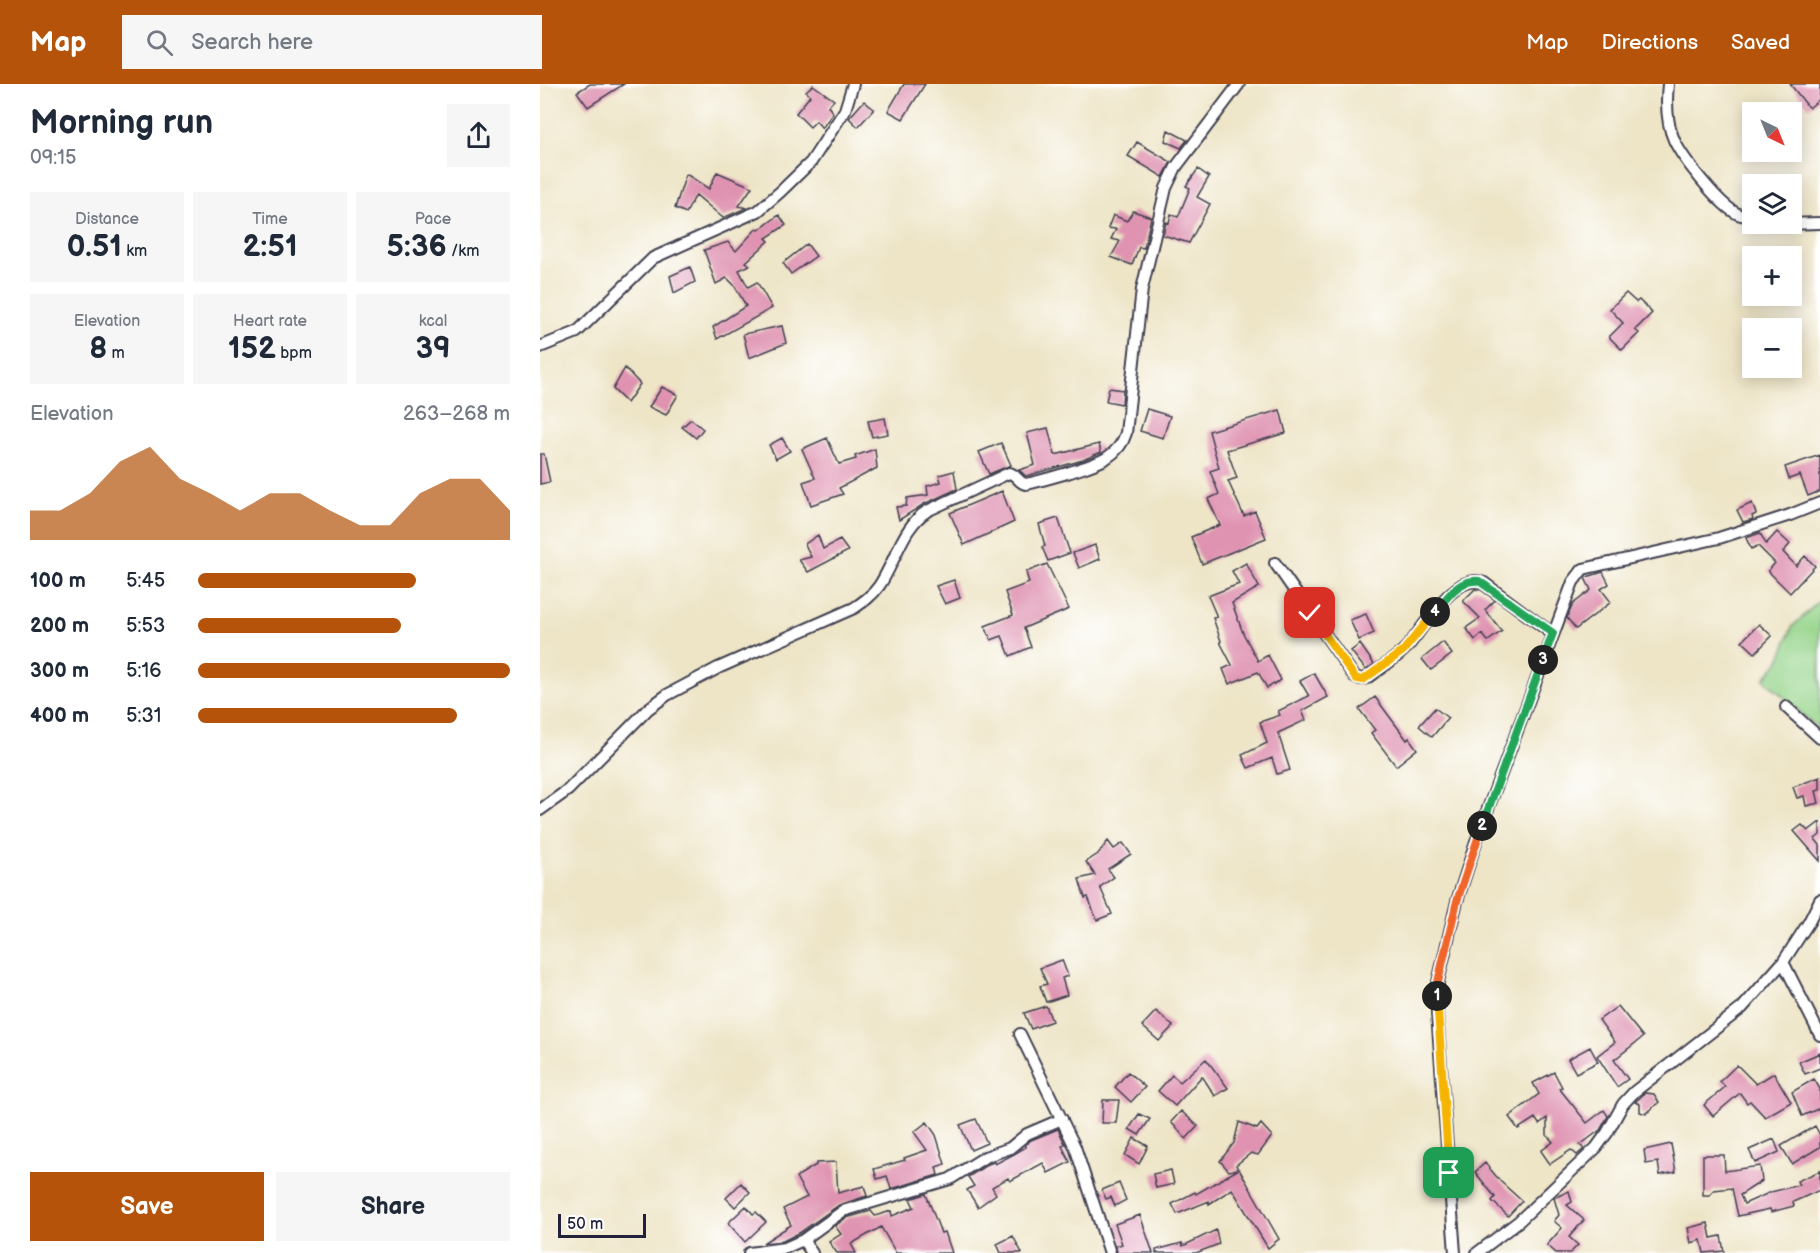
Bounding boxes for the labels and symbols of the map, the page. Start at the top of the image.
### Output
north arrow [1742,102,1802,162]
pin [1284,587,1335,638]
pin: 4 [1420,597,1450,627]
pin: 3 [1528,645,1558,675]
pin: 2 [1467,811,1497,841]
pin: 1 [1422,981,1452,1011]
pin [1423,1147,1474,1198]
scale bar [558,1211,646,1238]

